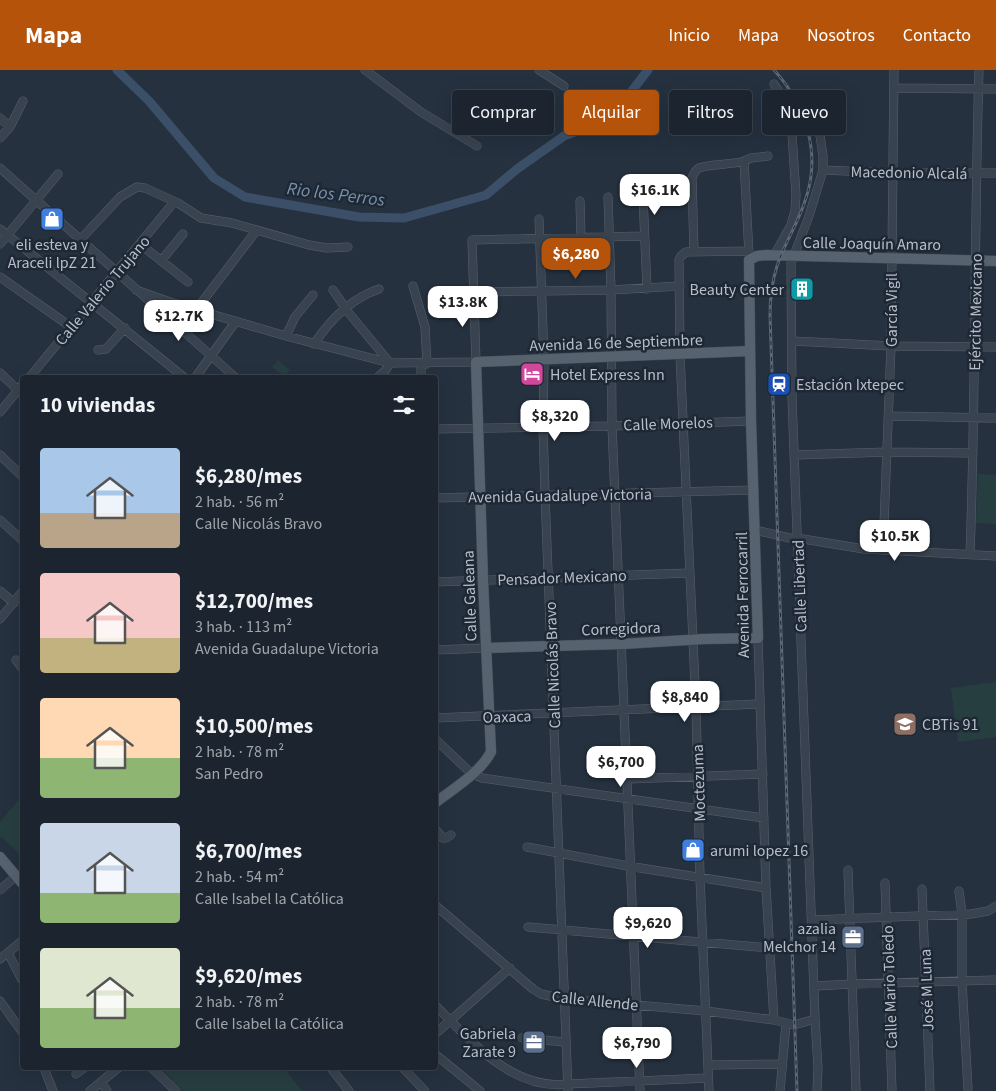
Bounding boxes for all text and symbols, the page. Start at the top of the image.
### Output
text: Mapa [25,18,82,53]
text: Inicio [669,23,710,48]
text: Mapa [738,23,779,48]
text: Nosotros [807,23,875,48]
text: Contacto [903,23,971,48]
chip: Comprar [452,90,554,135]
chip: Alquilar [564,90,659,135]
chip: Filtros [669,90,752,135]
chip: Nuevo [762,90,846,135]
street label: Macedonio Alcalá [850,161,968,185]
pin: $16.1K [614,174,696,216]
water label: Rio los Perros [286,176,386,213]
text: $16.1K [631,179,679,201]
shop icon: eli esteva y Araceli lpZ 21 [39,206,65,232]
street label: Calle Valerio Trujano [50,231,155,350]
street label: Calle Joaquín Amaro [803,232,941,256]
place label: eli esteva y Araceli lpZ 21 [8,234,96,274]
pin: $6,280 [535,238,617,280]
text: $6,280 [552,243,600,265]
street label: Ejército Mexicano [964,253,988,371]
street label: García Vigil [881,273,903,347]
building icon: Beauty Center [789,276,815,302]
place label: Beauty Center [690,279,784,301]
pin: $13.8K [422,286,504,328]
text: $13.8K [439,291,487,313]
pin: $12.7K [138,300,220,342]
text: $12.7K [155,305,203,327]
street label: Avenida 16 de Septiembre [529,329,703,357]
hotel icon: Hotel Express Inn [519,361,545,387]
place label: Hotel Express Inn [550,364,665,386]
station icon: Estación Ixtepec [766,371,792,397]
place label: Estación Ixtepec [796,374,904,396]
text: 10 viviendas [40,390,155,420]
icon: filters [390,391,418,419]
pin: $8,320 [514,400,596,442]
text: $8,320 [531,405,579,427]
street label: Calle Morelos [623,411,713,437]
text: $6,280/mes [195,461,302,491]
icon: home [80,468,140,528]
street label: Avenida Guadalupe Victoria [468,483,652,509]
text: 2 hab. · 56 m² [195,491,284,513]
text: Calle Nicolás Bravo [195,513,322,535]
pin: $10.5K [854,520,936,562]
text: $10.5K [871,525,919,547]
street label: Avenida Ferrocarril [731,532,755,658]
street label: Calle Libertad [787,539,813,633]
street label: Calle Galeana [457,550,483,642]
street label: Pensador Mexicano [497,565,627,591]
text: $12,700/mes [195,586,313,616]
icon: home [80,593,140,653]
street label: Calle Nicolás Bravo [540,601,566,729]
text: 3 hab. · 113 m² [195,616,292,638]
street label: Corregidora [581,617,661,641]
text: Avenida Guadalupe Victoria [195,638,379,660]
pin: $8,840 [644,680,726,723]
text: $8,840 [661,686,709,708]
street label: Oaxaca [482,705,532,729]
text: $10,500/mes [195,711,313,741]
school or university icon: CBTis 91 [892,711,918,737]
place label: CBTis 91 [922,714,979,736]
icon: home [80,718,140,778]
text: 2 hab. · 78 m² [195,741,284,763]
street label: Moctezuma [687,744,711,822]
pin: $6,700 [580,746,662,788]
text: $6,700 [597,751,645,773]
text: San Pedro [195,763,263,785]
text: $6,700/mes [195,836,302,866]
shop icon: arumi lopez 16 [680,837,706,863]
place label: arumi lopez 16 [710,840,808,862]
icon: home [80,843,140,903]
text: 2 hab. · 54 m² [195,866,284,888]
text: Calle Isabel la Católica [195,888,344,910]
pin: $9,620 [607,906,689,949]
text: $9,620 [624,912,672,934]
place label: azalia Melchor 14 [763,918,836,958]
office icon: azalia Melchor 14 [840,924,866,950]
street label: Calle Mario Toledo [877,925,903,1049]
street label: José M Luna [915,949,939,1031]
text: $9,620/mes [195,961,302,991]
icon: home [80,968,140,1028]
street label: Calle Allende [551,986,639,1016]
text: 2 hab. · 78 m² [195,991,284,1013]
text: Calle Isabel la Católica [195,1013,344,1035]
place label: Gabriela Zarate 9 [460,1023,516,1063]
pin: $6,790 [596,1026,678,1069]
office icon: Gabriela Zarate 9 [521,1029,547,1055]
text: $6,790 [613,1032,661,1054]

